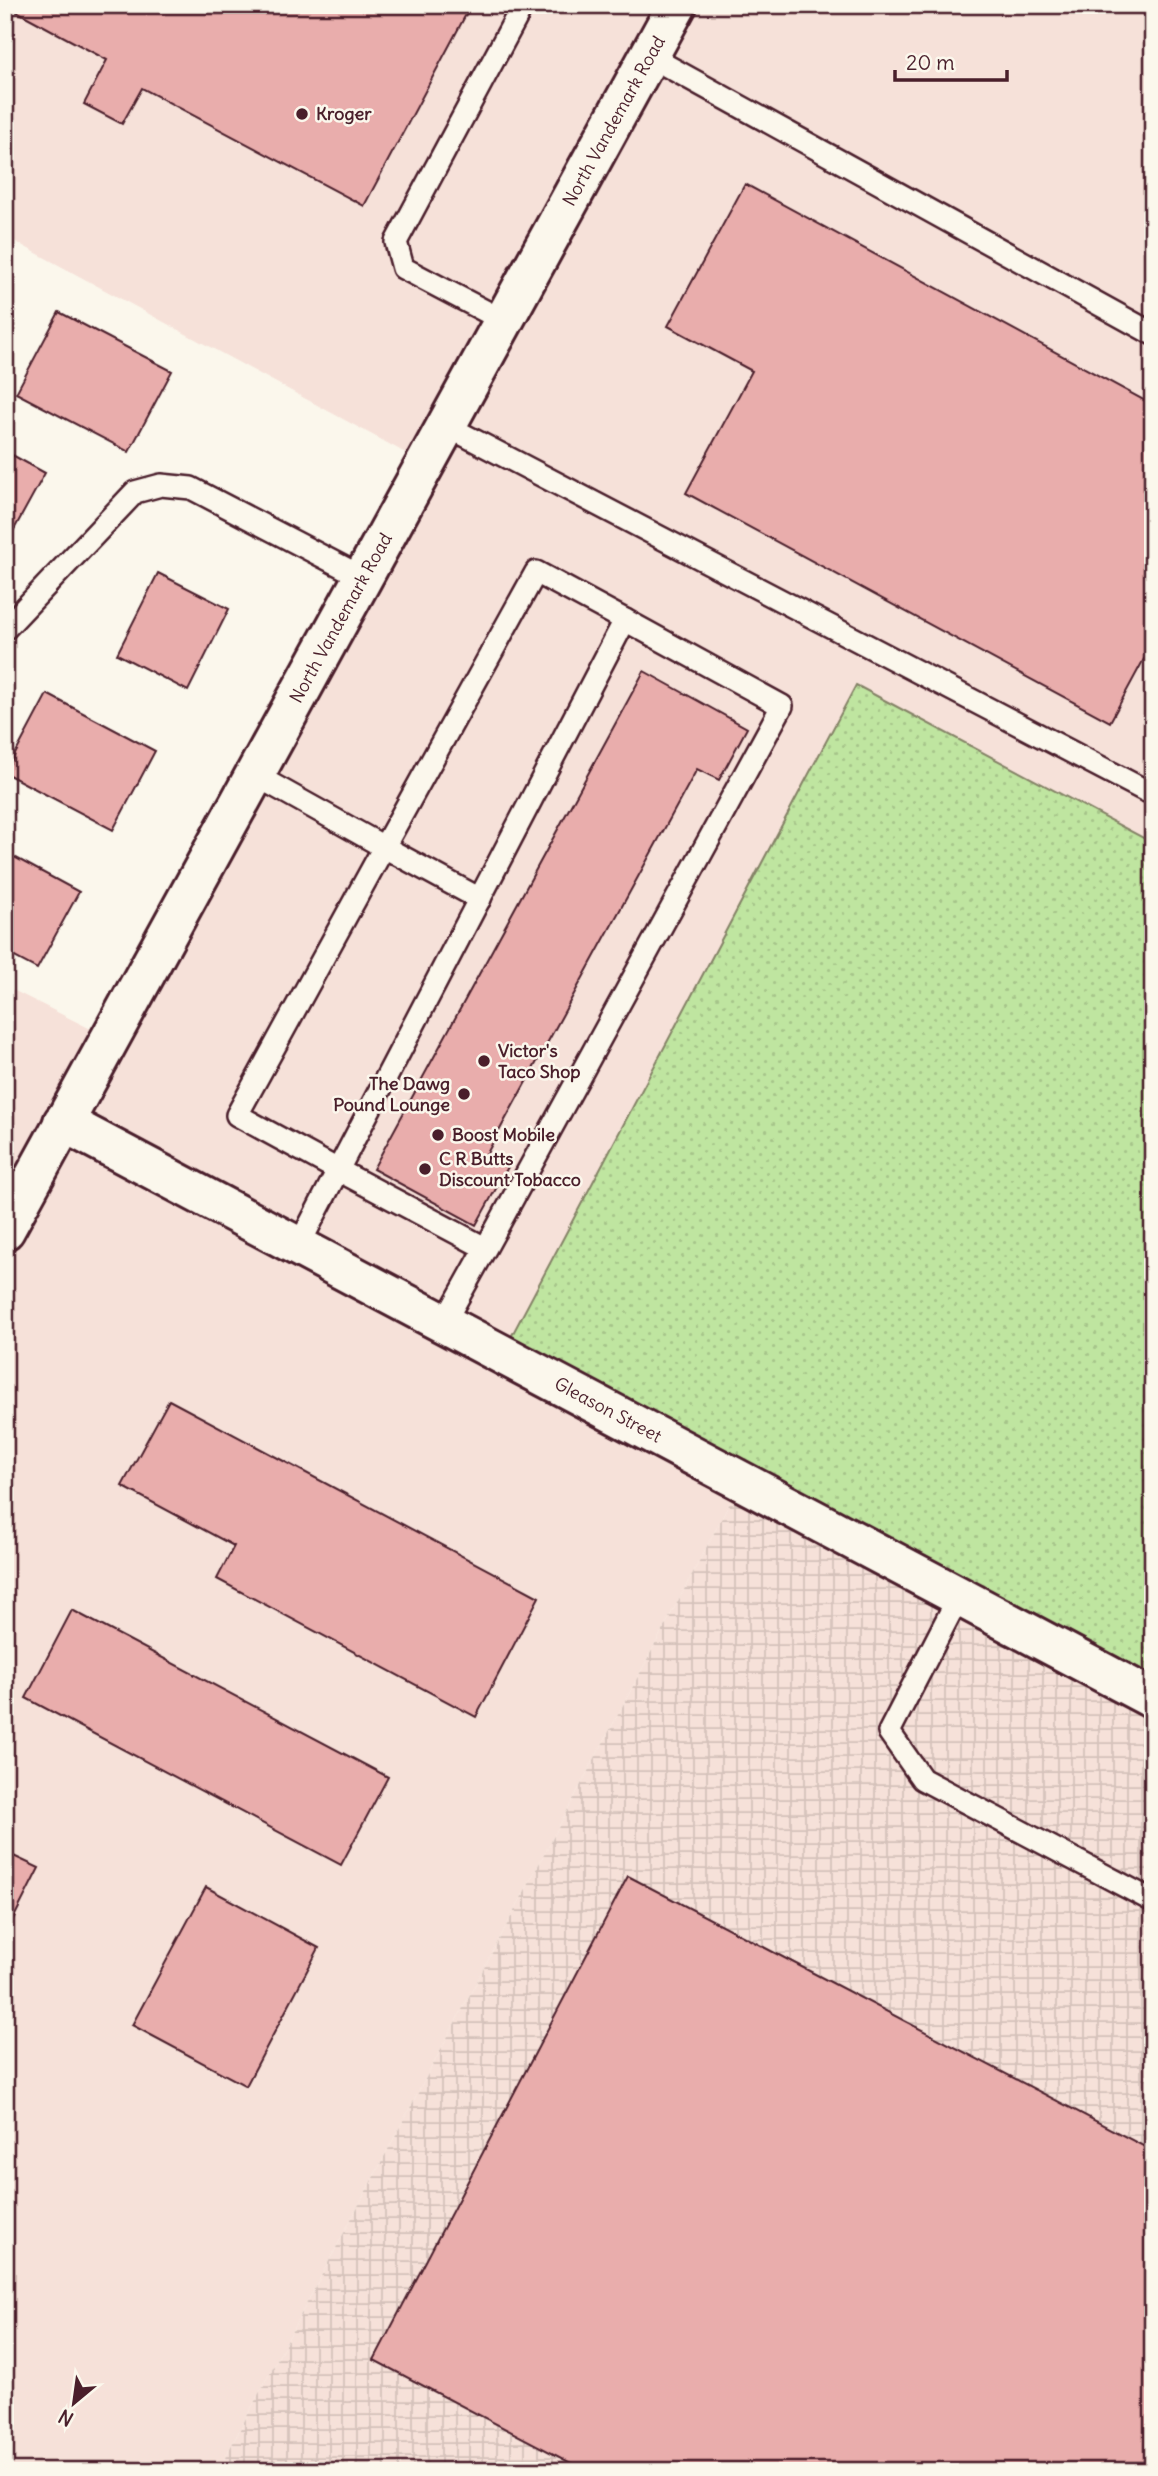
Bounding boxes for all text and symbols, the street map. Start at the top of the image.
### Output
street label: North Vandemark Road [557,31,670,210]
scale bar [895,38,1007,82]
text: 20 m [906,49,955,76]
place label: Kroger [316,102,372,125]
marker: Kroger [294,106,310,122]
street label: North Vandemark Road [284,528,397,707]
place label: Victor's Taco Shop [498,1039,581,1083]
marker: Victor's Taco Shop [476,1053,492,1069]
place label: The Dawg Pound Lounge [333,1072,450,1116]
marker: The Dawg Pound Lounge [456,1086,472,1102]
place label: Boost Mobile [452,1123,555,1146]
marker: Boost Mobile [430,1127,446,1143]
place label: C R Butts Discount Tobacco [439,1147,581,1191]
marker: C R Butts Discount Tobacco [417,1161,433,1177]
street label: Gleason Street [551,1372,666,1447]
north arrow [38,2368,108,2438]
text: N [54,2404,77,2432]

